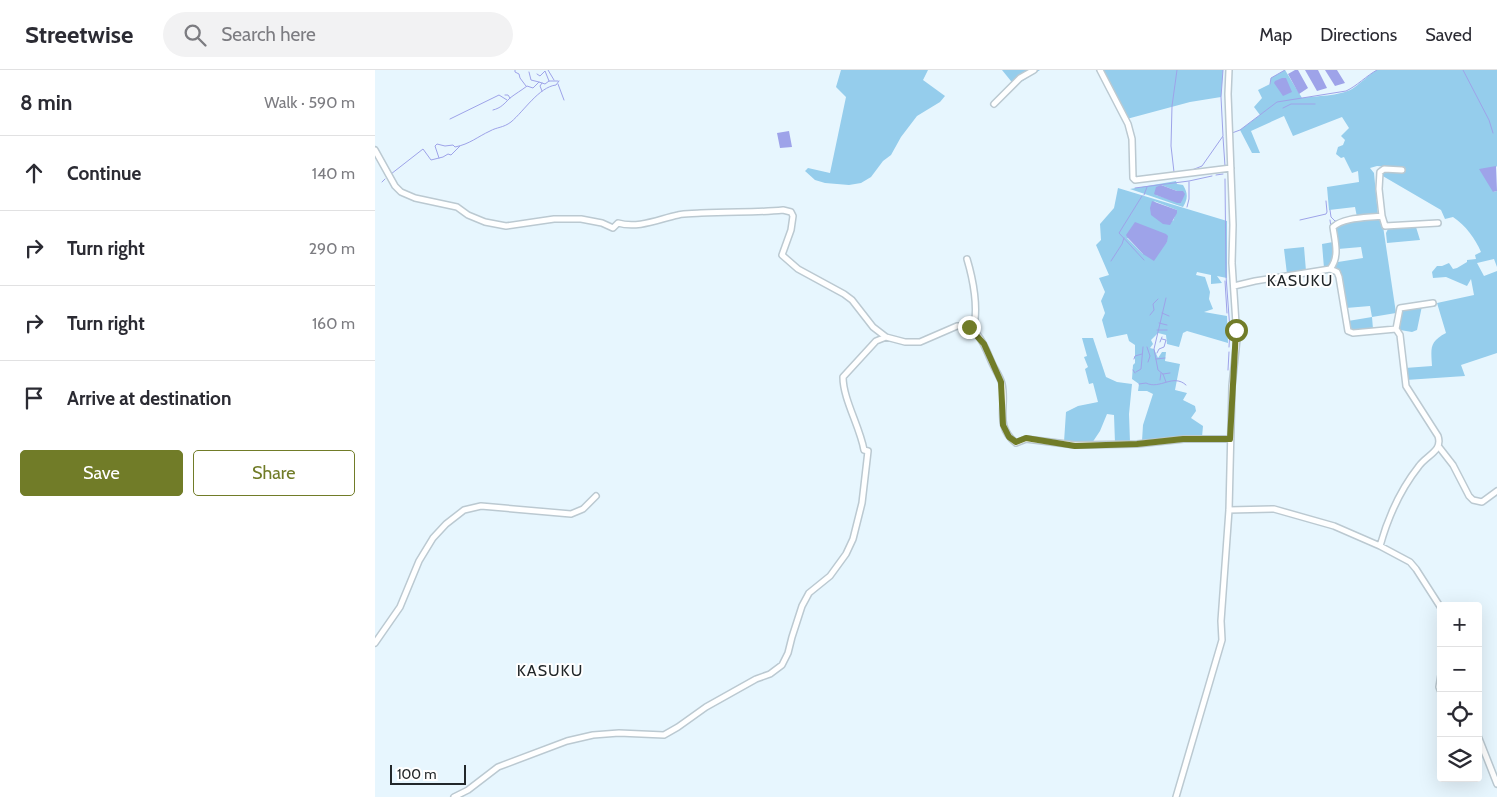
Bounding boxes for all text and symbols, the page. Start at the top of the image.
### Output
search box [163,12,513,57]
text: Streetwise [25,20,133,49]
icon: search [181,21,209,49]
text: Search here [221,23,316,46]
text: Map [1259,24,1292,46]
text: Directions [1320,24,1397,46]
text: Saved [1425,24,1472,46]
text: 8 min [20,90,72,115]
text: Walk · 590 m [264,93,355,112]
icon: ahead [20,159,48,187]
text: Continue [67,162,141,185]
text: 140 m [312,164,355,183]
icon: right [20,234,48,262]
text: Turn right [67,237,145,260]
text: 290 m [309,239,355,258]
district label: KASUKU [1267,271,1333,290]
icon: right [20,309,48,337]
text: Turn right [67,312,145,335]
text: 160 m [312,314,355,333]
route end [958,316,981,339]
route start [1225,319,1248,342]
icon: arrive [20,384,48,412]
text: Arrive at destination [67,387,231,410]
button: Save [20,450,183,496]
button: Share [193,450,355,496]
map controls [1437,602,1482,782]
button: + [1437,602,1482,647]
button: − [1437,647,1482,692]
district label: KASUKU [517,661,583,680]
button: locate [1437,692,1482,737]
button: layers [1437,737,1482,782]
scale bar [390,762,466,785]
text: 100 m [397,765,437,783]

